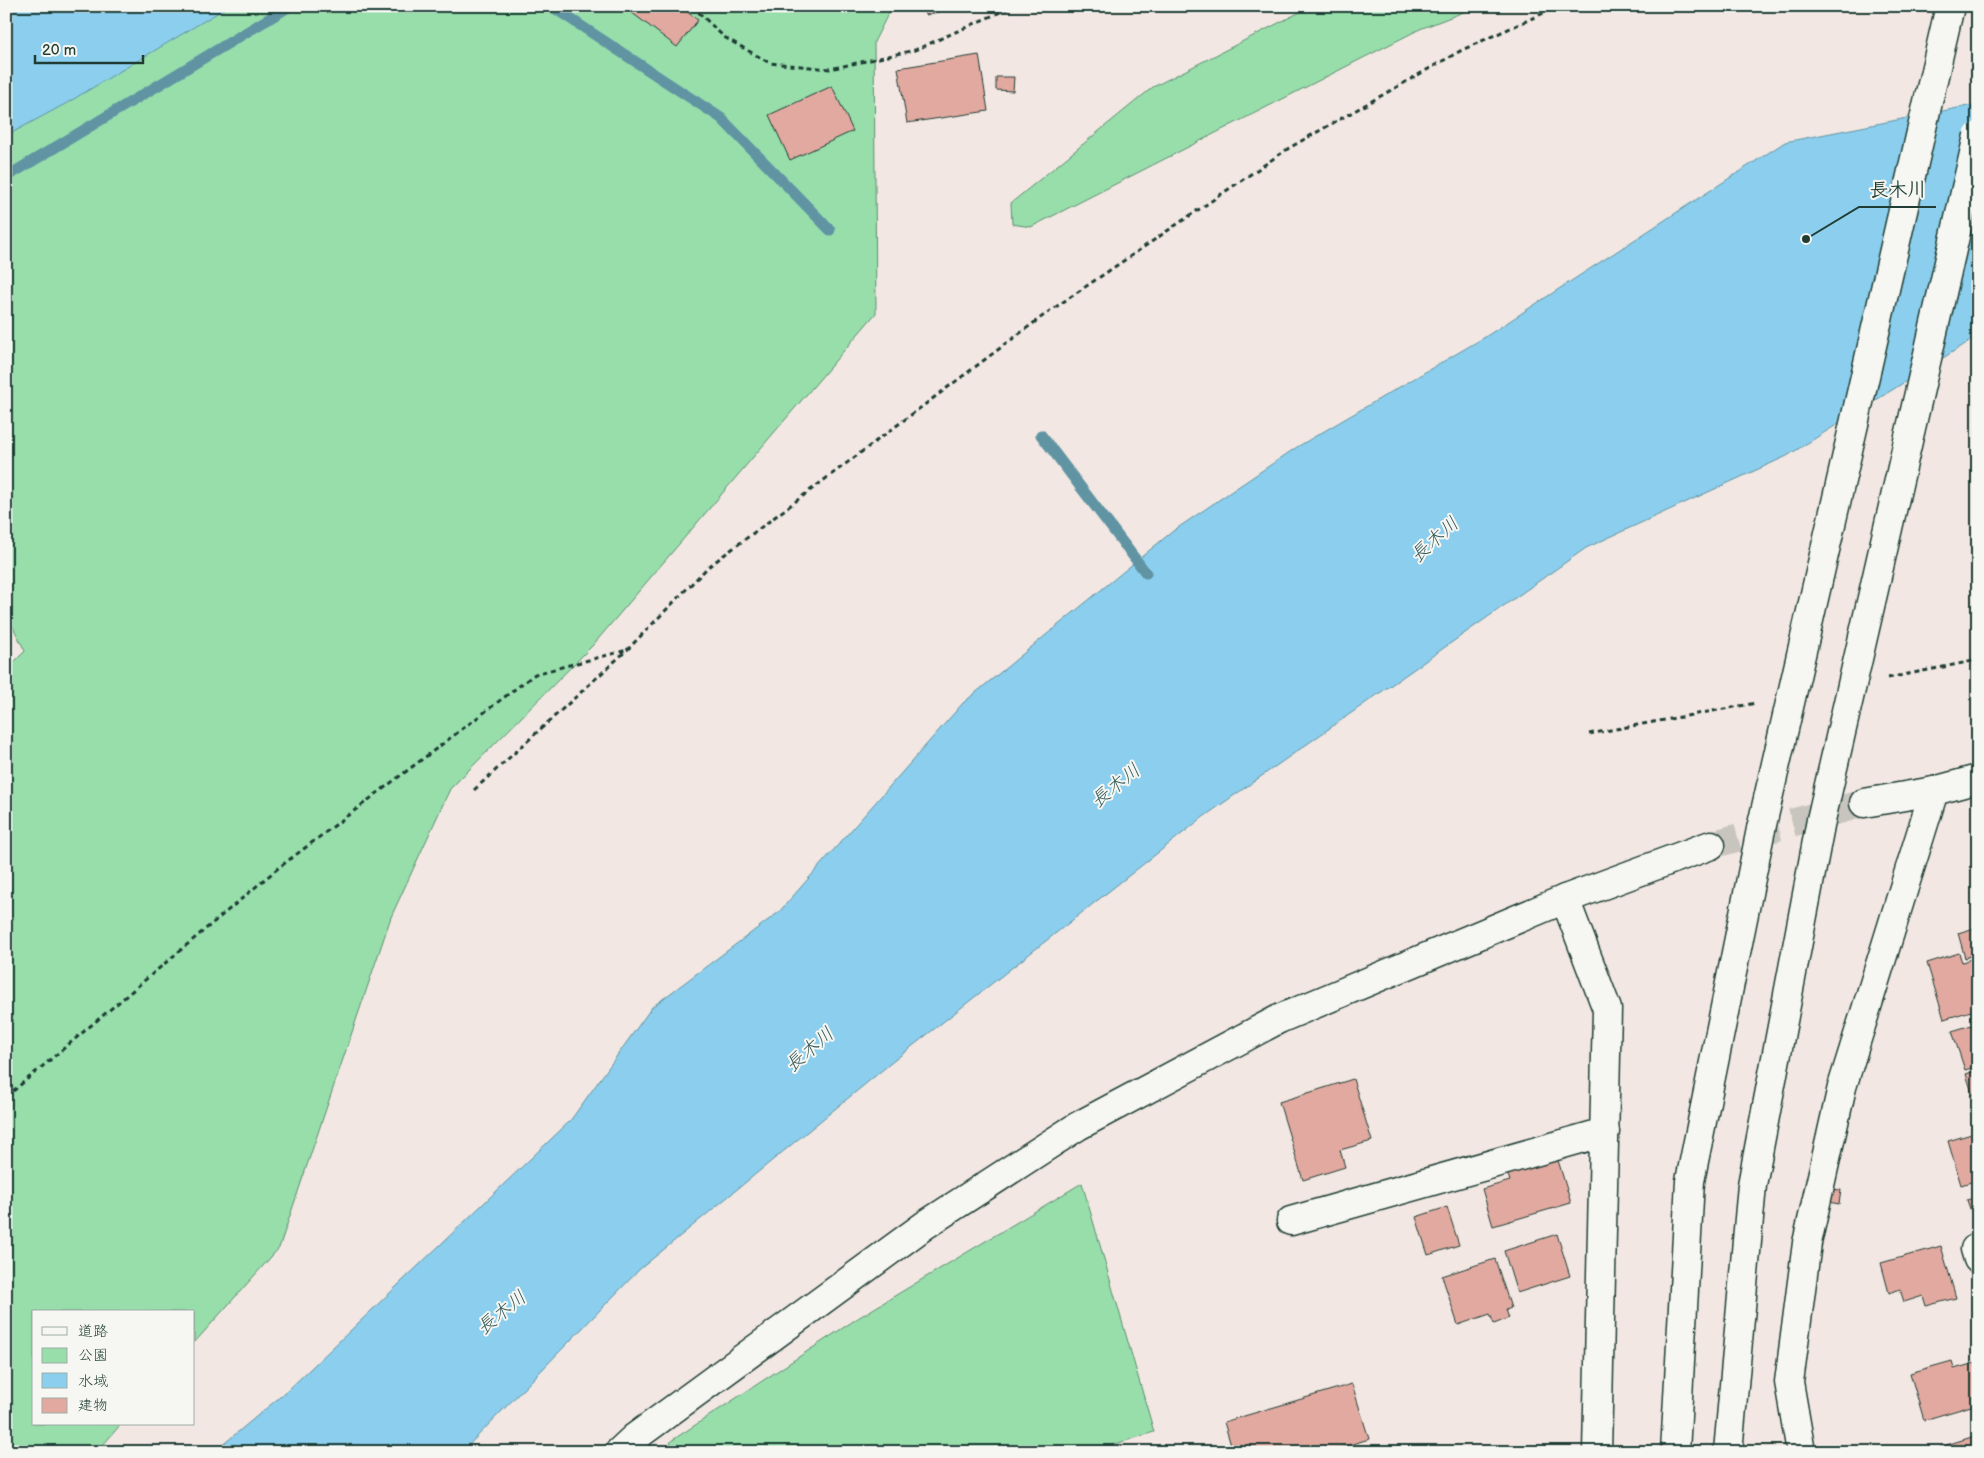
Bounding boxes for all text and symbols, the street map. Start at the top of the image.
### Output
scale bar [35,32,142,64]
text: 20 m [42,41,76,60]
callout: 長木川 [1859,173,1936,207]
text: 長木川 [1869,179,1927,202]
water label: 長木川 [1406,512,1464,568]
water label: 長木川 [1087,759,1145,813]
water label: 長木川 [781,1023,839,1077]
water label: 長木川 [473,1286,531,1340]
legend [32,1310,195,1426]
text: 道路 [78,1322,108,1341]
text: 公園 [78,1346,108,1365]
text: 水域 [78,1372,108,1391]
text: 建物 [78,1396,108,1415]

